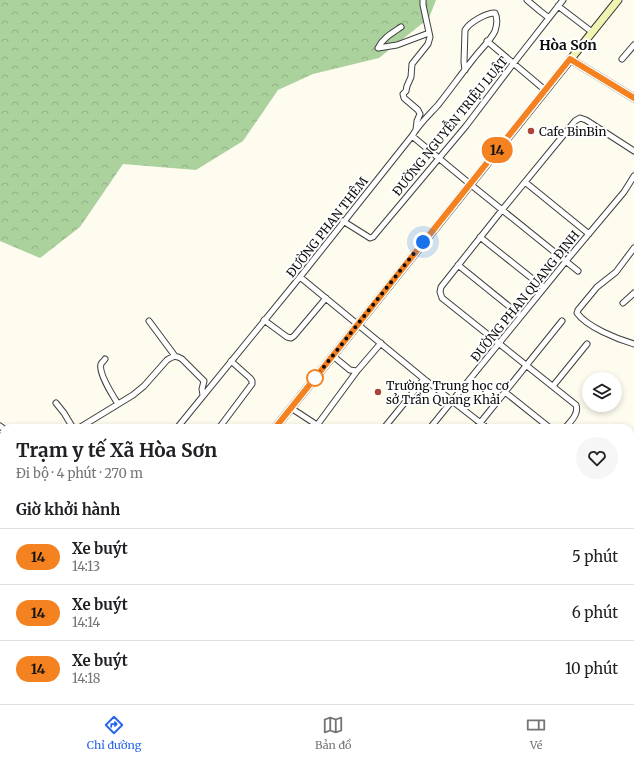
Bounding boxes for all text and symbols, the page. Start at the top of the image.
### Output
district label: Hòa Sơn [539,36,597,54]
street label: ĐƯỜNG NGUYỄN TRIỆU LUẬT [388,52,511,199]
place label: Cafe BinBin [539,124,606,139]
marker: Cafe BinBin [526,126,536,136]
line badge: 14 [479,137,515,163]
text: 14 [490,141,504,159]
street label: ĐƯỜNG PHAN THÊM [282,173,371,280]
street label: ĐƯỜNG PHAN QUANG ĐỊNH [467,227,583,365]
your location [413,232,433,252]
unlabelled marker [306,369,324,387]
map controls [582,372,622,412]
button: layers [582,372,622,412]
place label: Trường Trung học cơ sở Trần Quang Khải [386,378,509,407]
marker: Trường Trung học cơ sở Trần Quang Khải [373,387,383,397]
button: heart [576,437,618,479]
text: Trạm y tế Xã Hòa Sơn [16,438,217,462]
text: Đi bộ · 4 phút · 270 m [16,465,143,482]
text: Giờ khởi hành [16,500,120,519]
text: Xe buýt [72,539,128,558]
text: 5 phút [572,547,618,566]
text: 14 [31,548,45,566]
text: 14:13 [72,558,100,575]
text: Xe buýt [72,595,128,614]
text: 6 phút [572,603,618,622]
text: 14 [31,604,45,622]
text: 14:14 [72,614,100,631]
text: Xe buýt [72,651,128,670]
text: 10 phút [565,659,618,678]
text: 14 [31,660,45,678]
text: 14:18 [72,670,100,687]
tab: Chỉ đường [87,714,141,752]
tab: Bản đồ [315,714,352,752]
tab: Vé [525,714,547,752]

